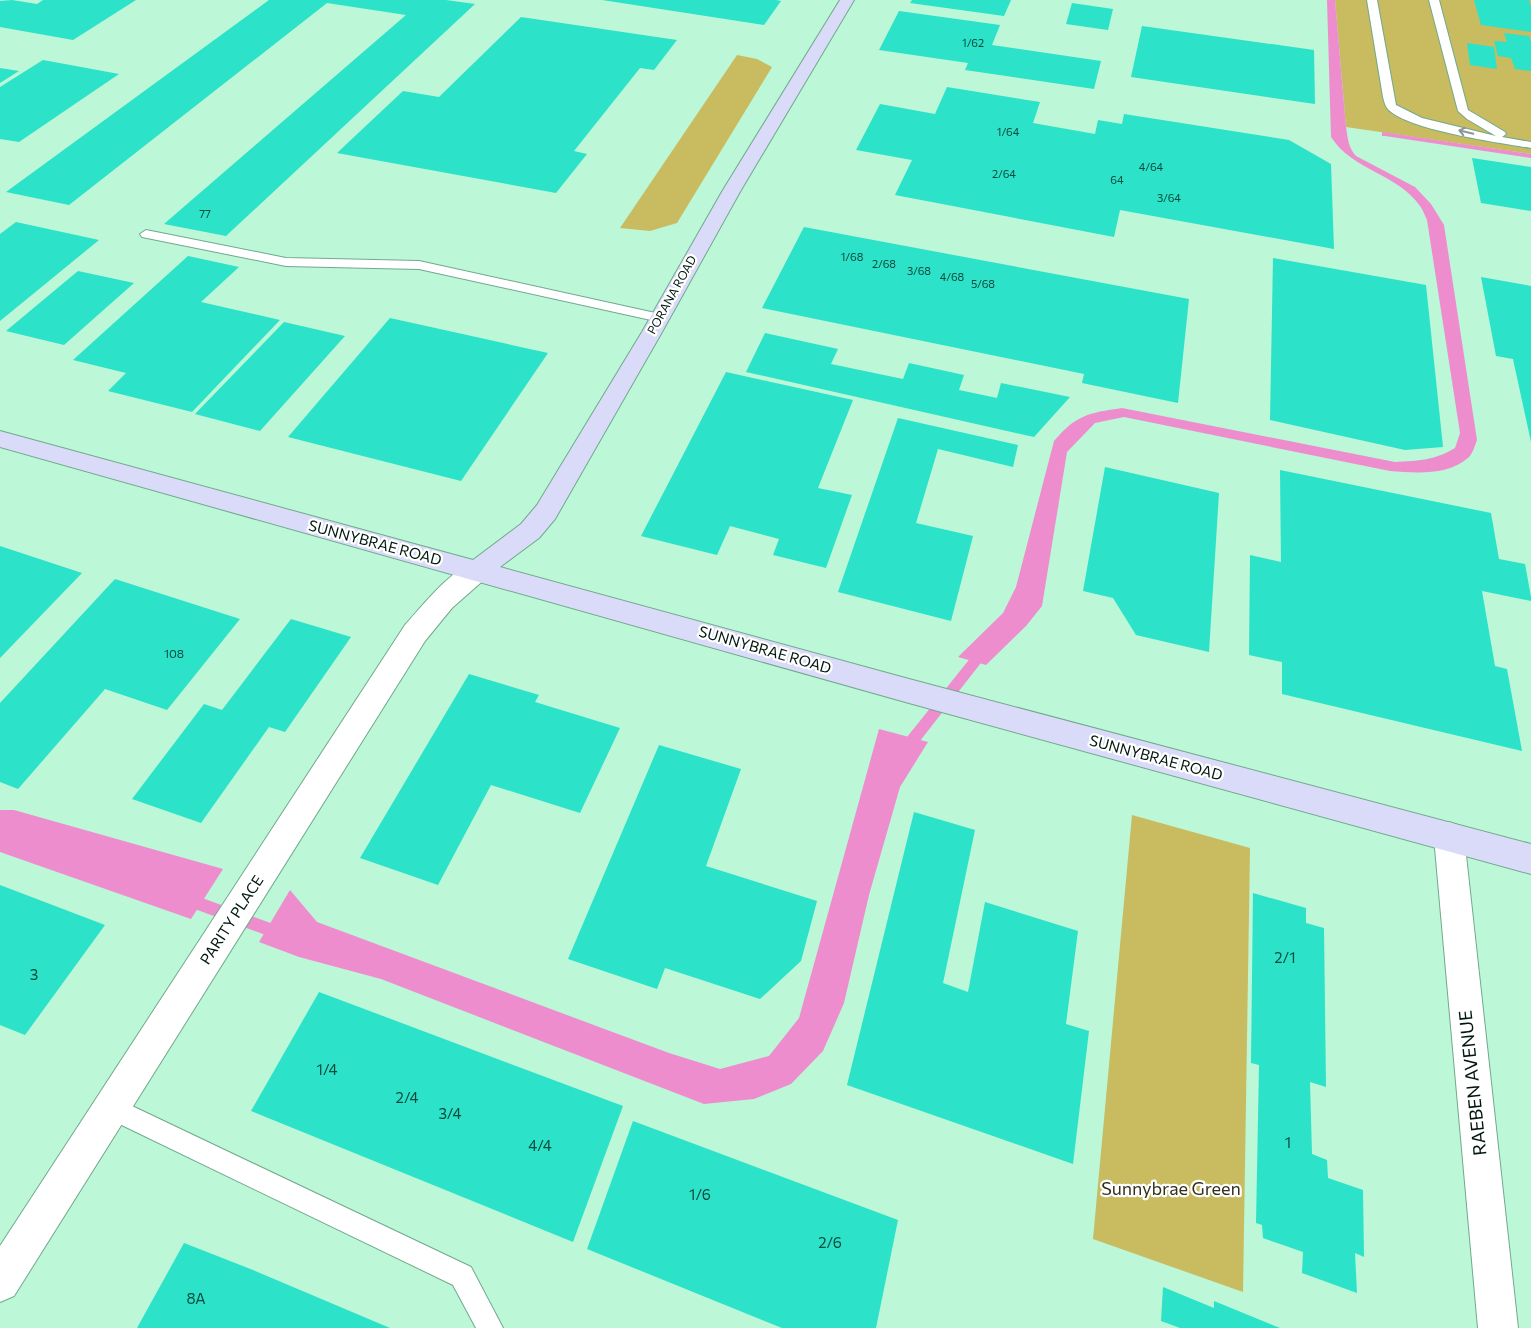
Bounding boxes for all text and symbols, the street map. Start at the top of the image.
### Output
house number: 1/62 [962,36,984,49]
house number: 1/64 [997,125,1020,138]
one-way arrow [1459,127,1475,137]
house number: 4/64 [1139,160,1164,173]
house number: 2/64 [992,167,1016,180]
house number: 64 [1110,173,1124,186]
house number: 3/64 [1157,191,1181,204]
house number: 77 [199,207,211,220]
house number: 1/68 [841,250,864,263]
street label: PORANA ROAD [644,253,699,336]
house number: 2/68 [872,257,896,270]
house number: 3/68 [907,264,931,277]
house number: 4/68 [940,270,965,283]
house number: 5/68 [971,277,995,290]
street label: SUNNYBRAE ROAD [307,516,444,568]
street label: SUNNYBRAE ROAD [697,621,834,677]
house number: 108 [164,646,184,660]
street label: SUNNYBRAE ROAD [1088,731,1225,783]
street label: PARITY PLACE [196,871,267,967]
house number: 2/1 [1274,948,1296,966]
house number: 3 [30,965,38,983]
street label: RAEBEN AVENUE [1453,1009,1491,1157]
house number: 1/4 [317,1060,337,1078]
house number: 2/4 [396,1088,418,1106]
house number: 3/4 [439,1104,461,1122]
house number: 1 [1285,1133,1291,1151]
house number: 4/4 [528,1136,552,1154]
park label: Sunnybrae Green [1101,1177,1241,1199]
house number: 1/6 [689,1185,711,1203]
house number: 2/6 [818,1233,842,1251]
house number: 8A [186,1289,206,1307]

